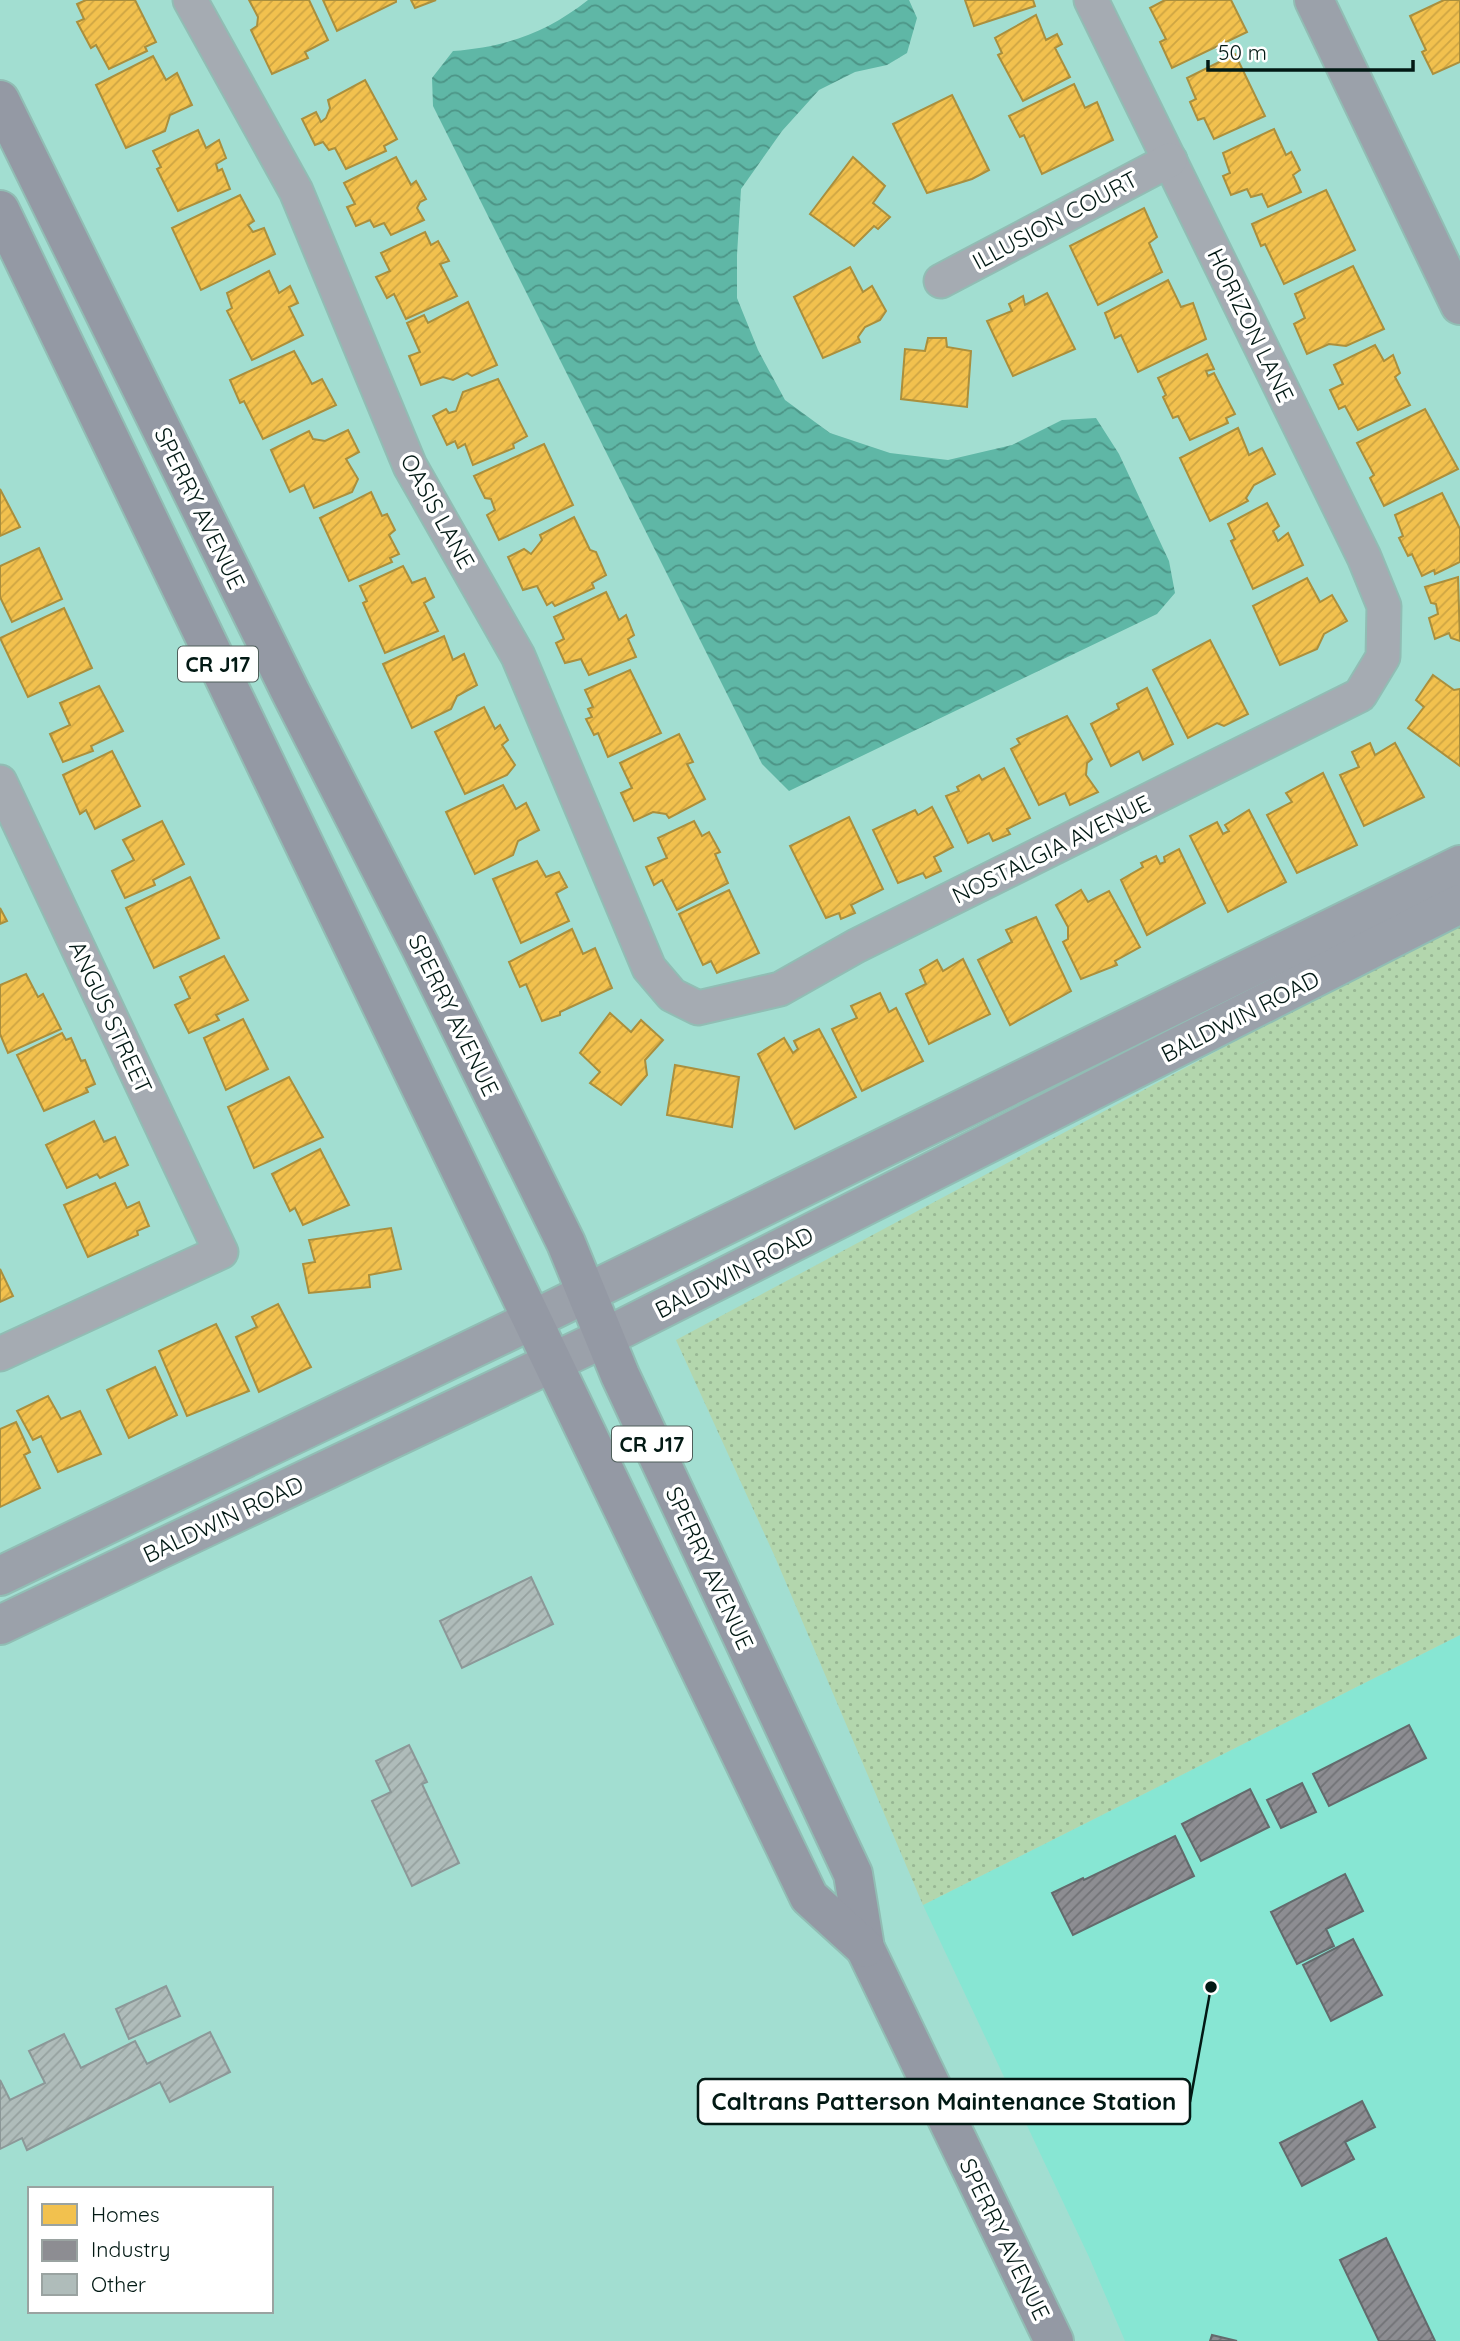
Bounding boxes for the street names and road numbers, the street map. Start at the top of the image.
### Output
street label: ILLUSION COURT [967,164,1143,276]
street label: HORIZON LANE [1201,243,1301,407]
street label: SPERRY AVENUE [148,422,252,594]
street label: OASIS LANE [394,448,482,574]
road number: CR J17 [178,646,258,682]
street label: NOSTALGIA AVENUE [947,788,1155,910]
street label: SPERRY AVENUE [402,929,506,1101]
street label: ANGUS STREET [63,936,159,1098]
street label: BALDWIN ROAD [1156,964,1324,1068]
street label: BALDWIN ROAD [650,1220,818,1324]
road number: CR J17 [612,1426,692,1462]
street label: BALDWIN ROAD [138,1469,308,1569]
street label: SPERRY AVENUE [660,1482,760,1654]
street label: SPERRY AVENUE [953,2153,1057,2325]

